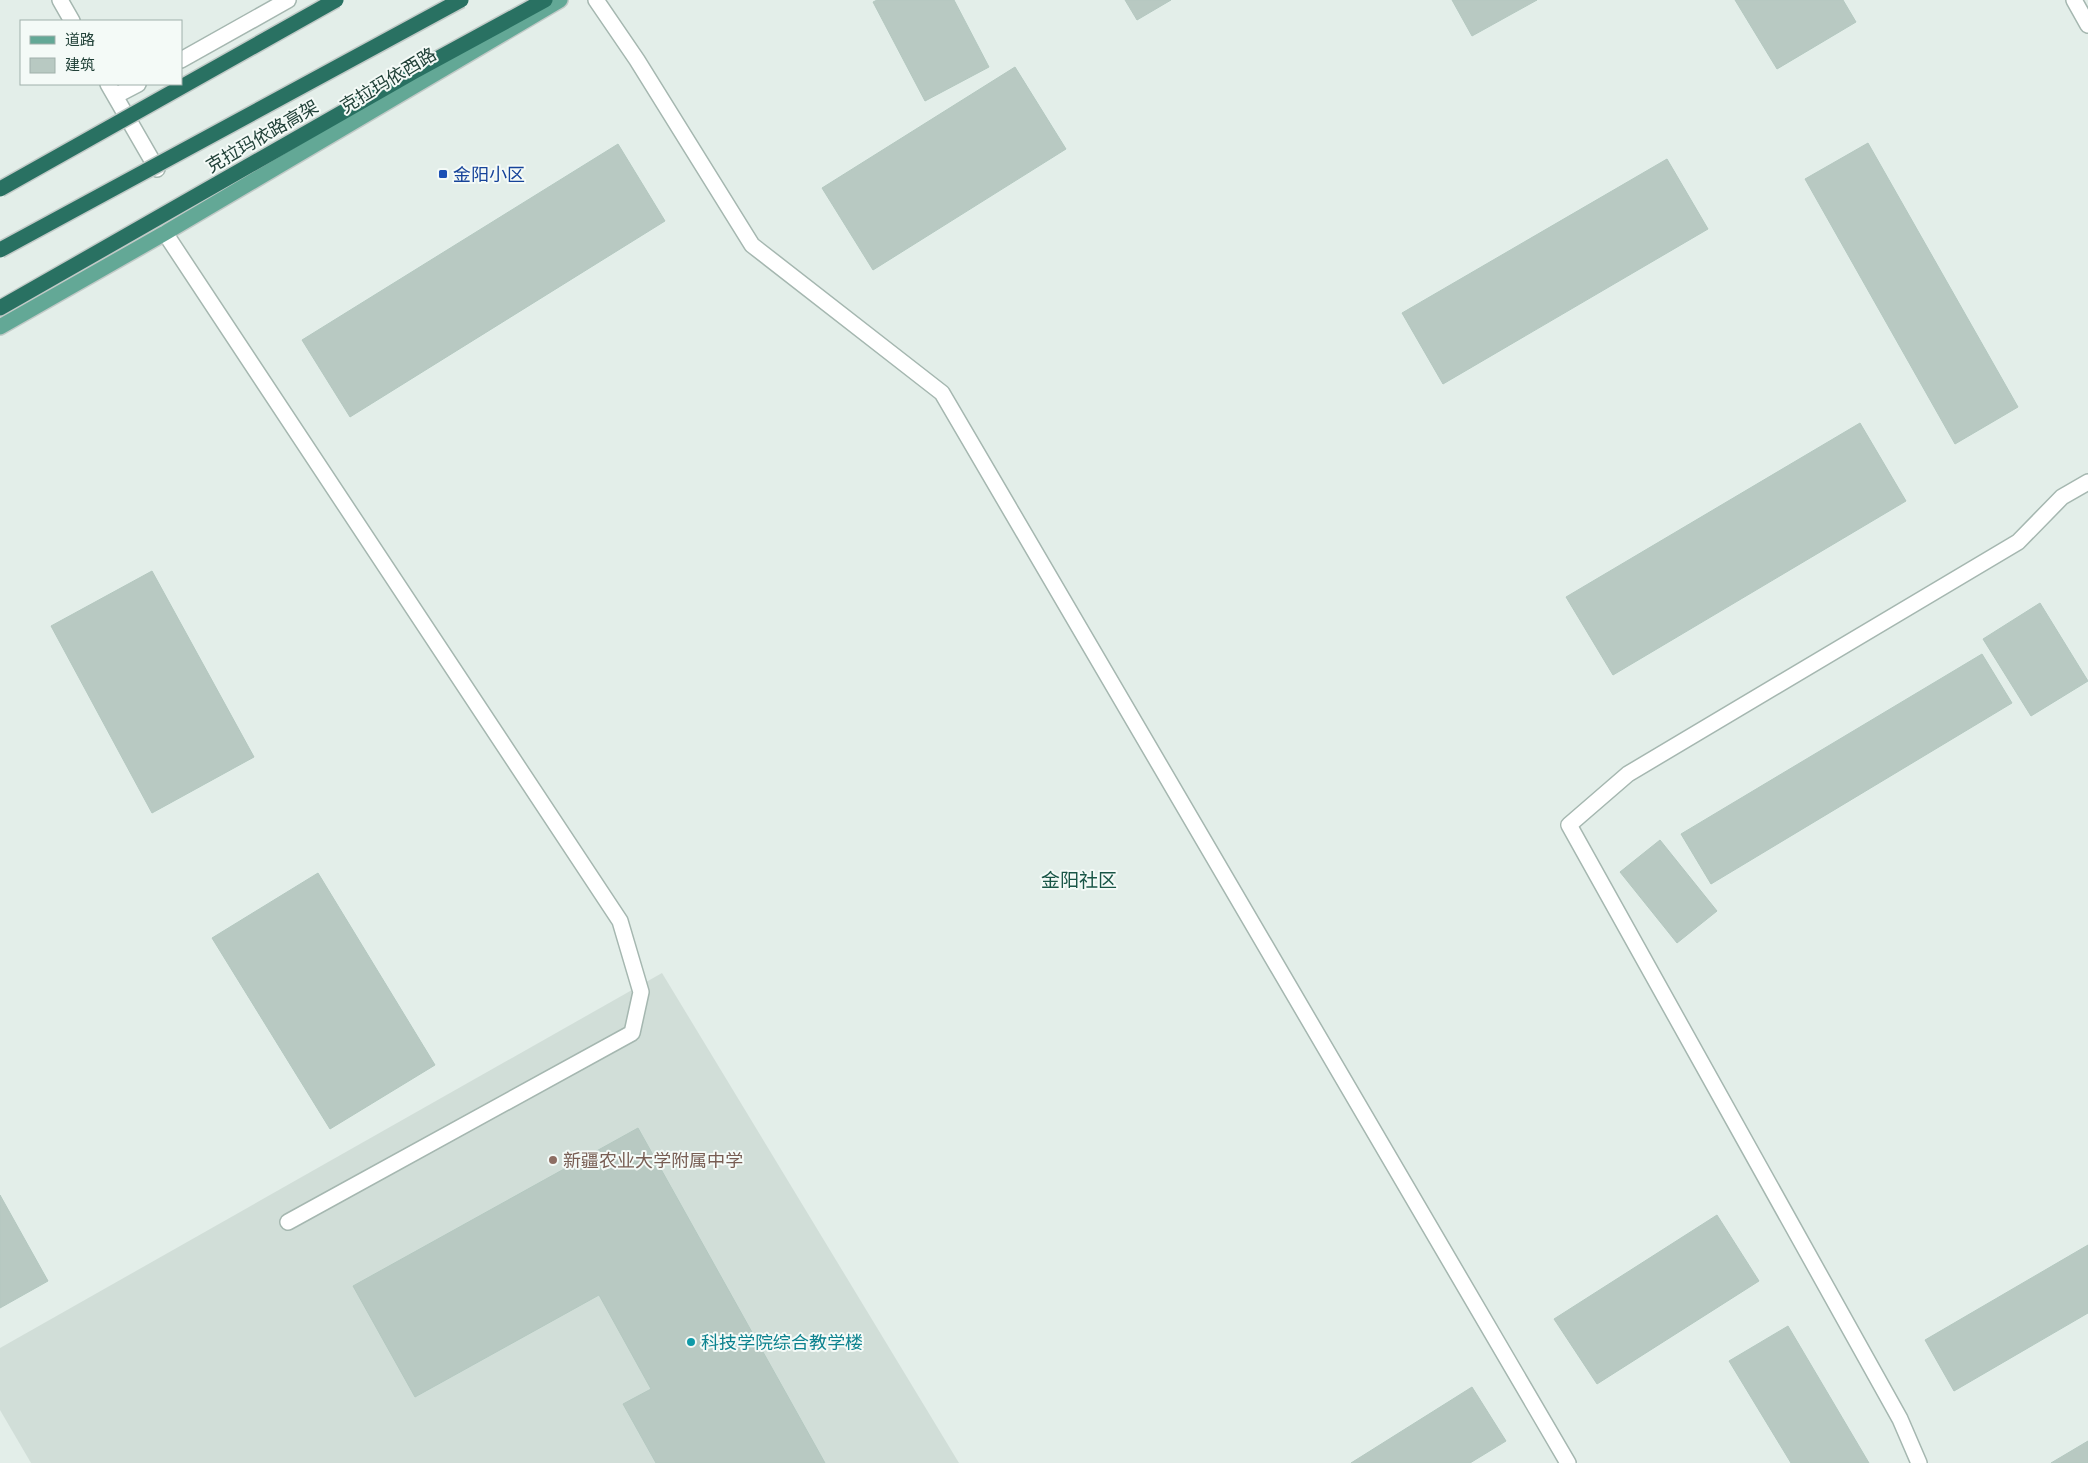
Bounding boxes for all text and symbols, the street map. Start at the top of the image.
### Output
legend [20,20,182,85]
text: 道路 [65,30,95,49]
street label: 克拉玛依西路 [336,42,440,118]
text: 建筑 [65,55,95,74]
street label: 克拉玛依路高架 [202,95,322,177]
place label: 金阳小区 [453,163,525,186]
marker: 金阳小区 [437,168,449,180]
district label: 金阳社区 [1041,868,1117,892]
place label: 新疆农业大学附属中学 [563,1149,743,1172]
marker: 新疆农业大学附属中学 [547,1154,559,1166]
place label: 科技学院综合教学楼 [701,1331,863,1354]
marker: 科技学院综合教学楼 [685,1336,697,1348]

